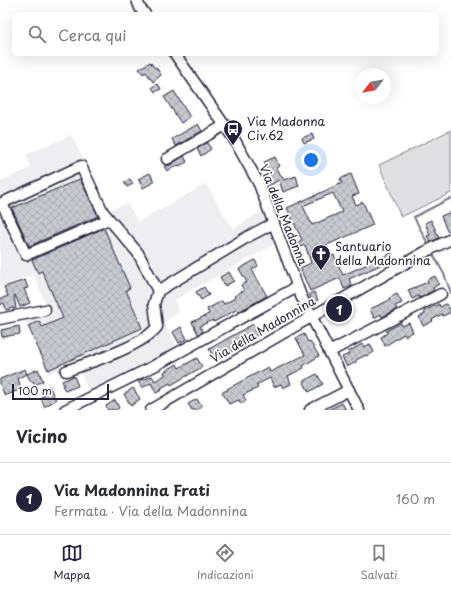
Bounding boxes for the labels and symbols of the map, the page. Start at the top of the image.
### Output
north arrow [355,68,391,104]
place label: Via Madonna Civ.62 [247,112,325,144]
bus stop icon: Via Madonna Civ.62 [222,118,244,146]
your location [301,150,321,170]
street label: Via della Madonna [255,161,313,268]
place label: Santuario della Madonnina [335,237,431,269]
church icon: Santuario della Madonnina [310,243,332,271]
street label: Via della Madonnina [207,291,319,367]
pin: 1 [326,294,352,324]
scale bar [12,382,109,401]

